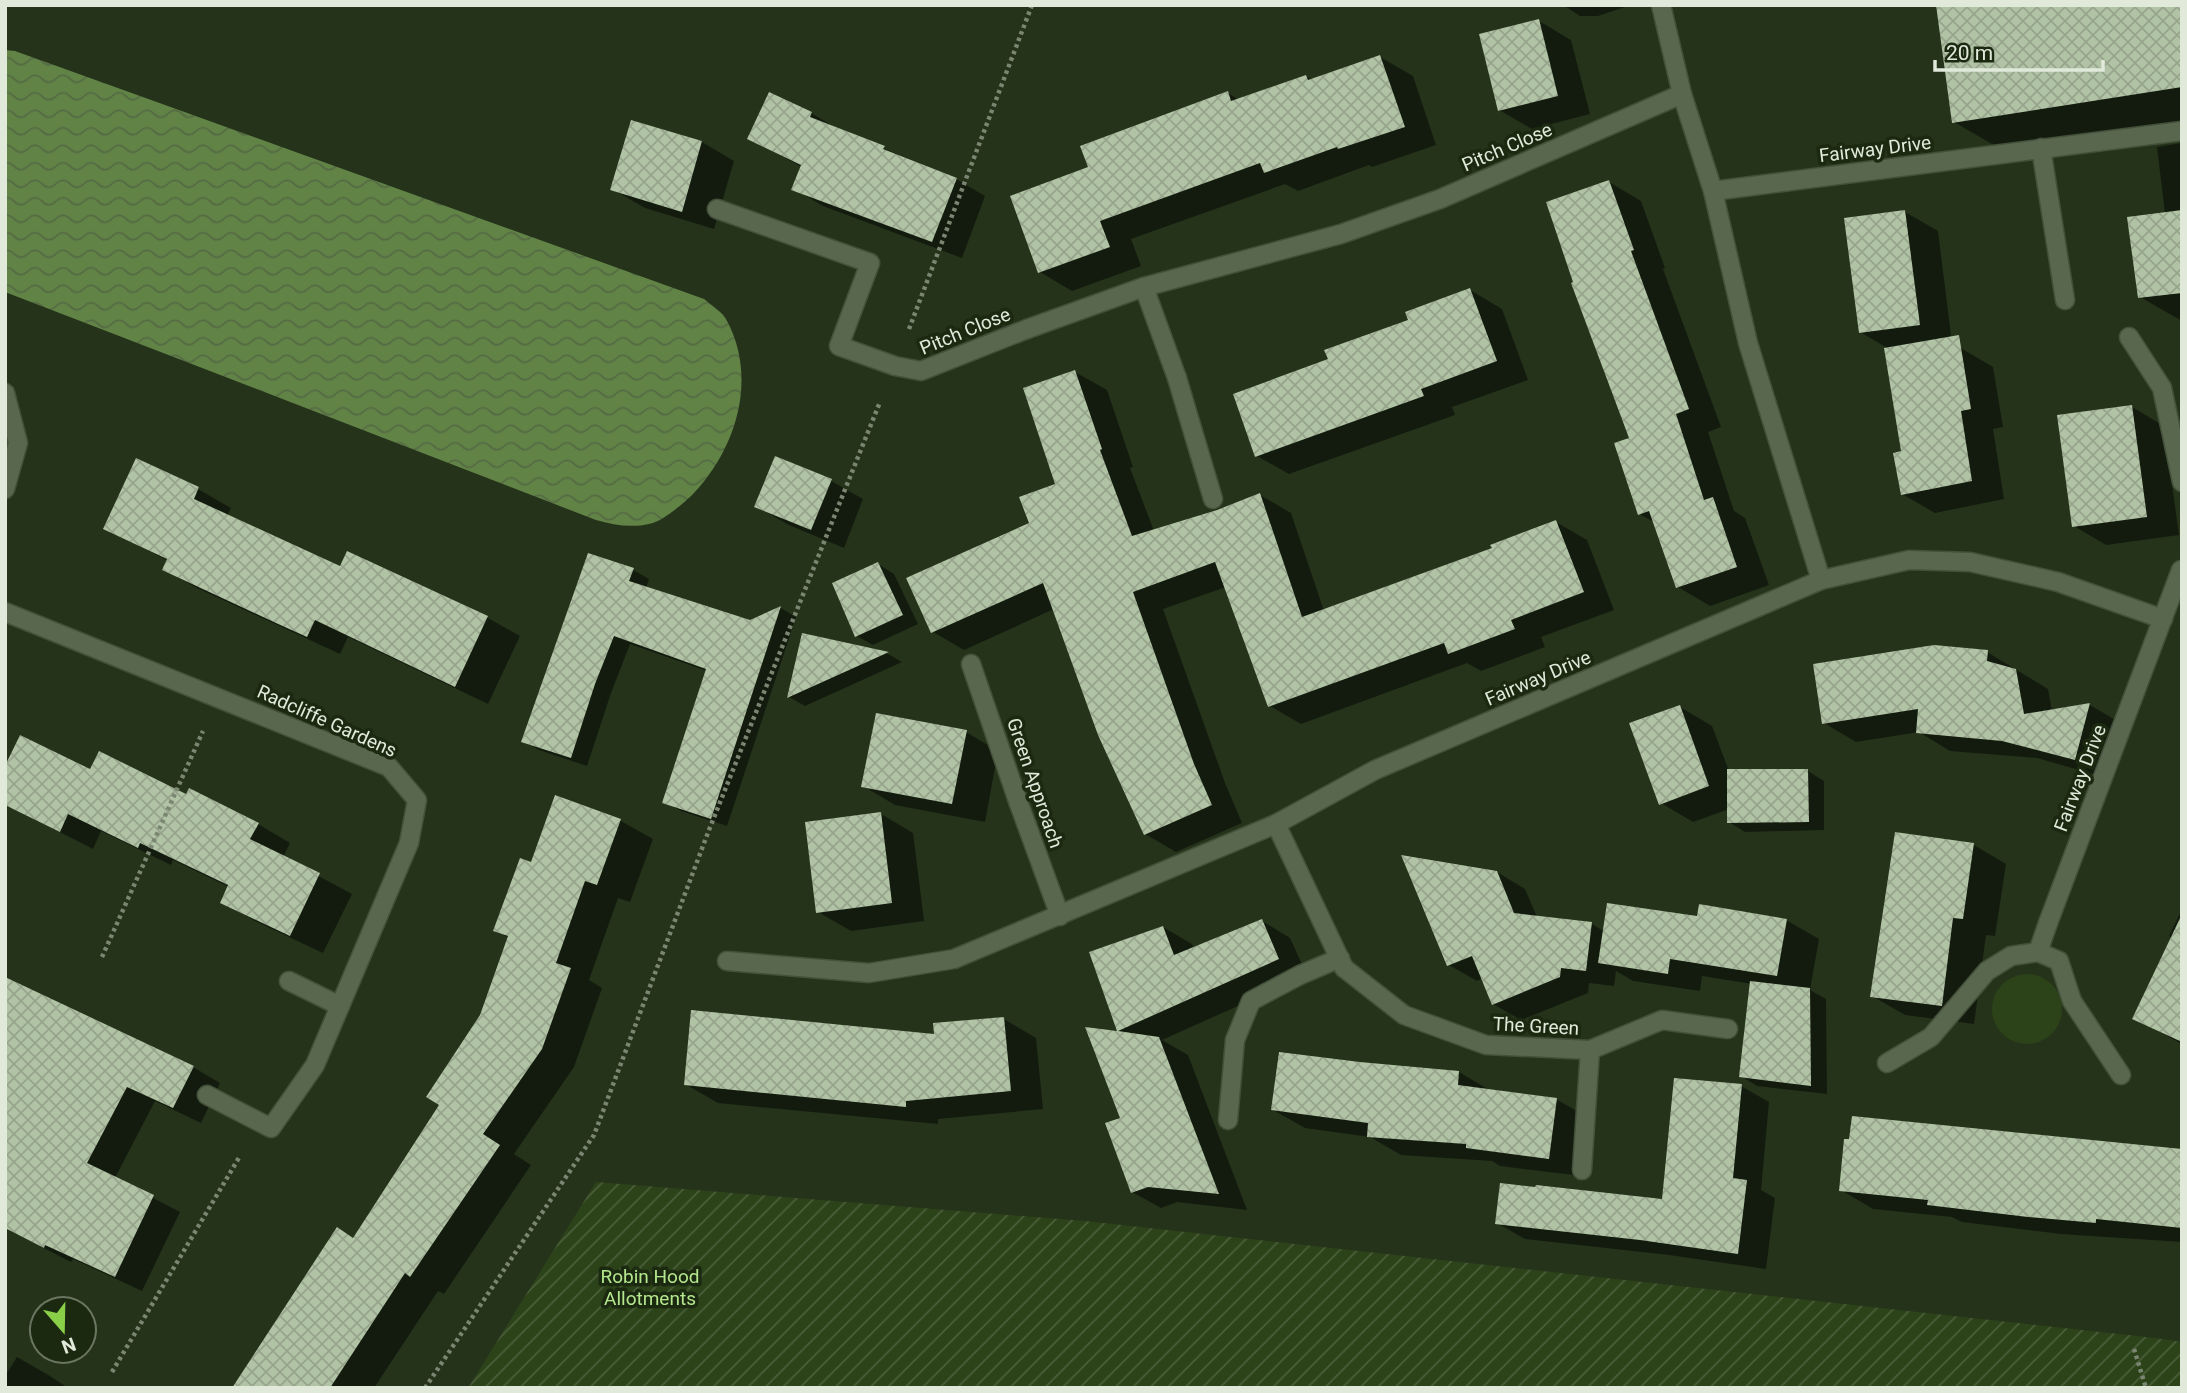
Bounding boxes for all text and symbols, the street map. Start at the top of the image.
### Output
scale bar [1935,28,2103,72]
text: 20 m [1946,41,1993,65]
street label: Pitch Close [1458,118,1556,176]
street label: Fairway Drive [1818,131,1932,167]
street label: Pitch Close [916,302,1014,360]
street label: Fairway Drive [1482,645,1594,711]
street label: Radcliffe Gardens [254,680,400,762]
street label: Green Approach [1002,715,1068,851]
street label: Fairway Drive [2049,721,2111,835]
street label: The Green [1492,1012,1580,1040]
park label: Robin Hood Allotments [601,1265,699,1310]
north arrow [28,1295,98,1365]
text: N [58,1332,79,1359]

